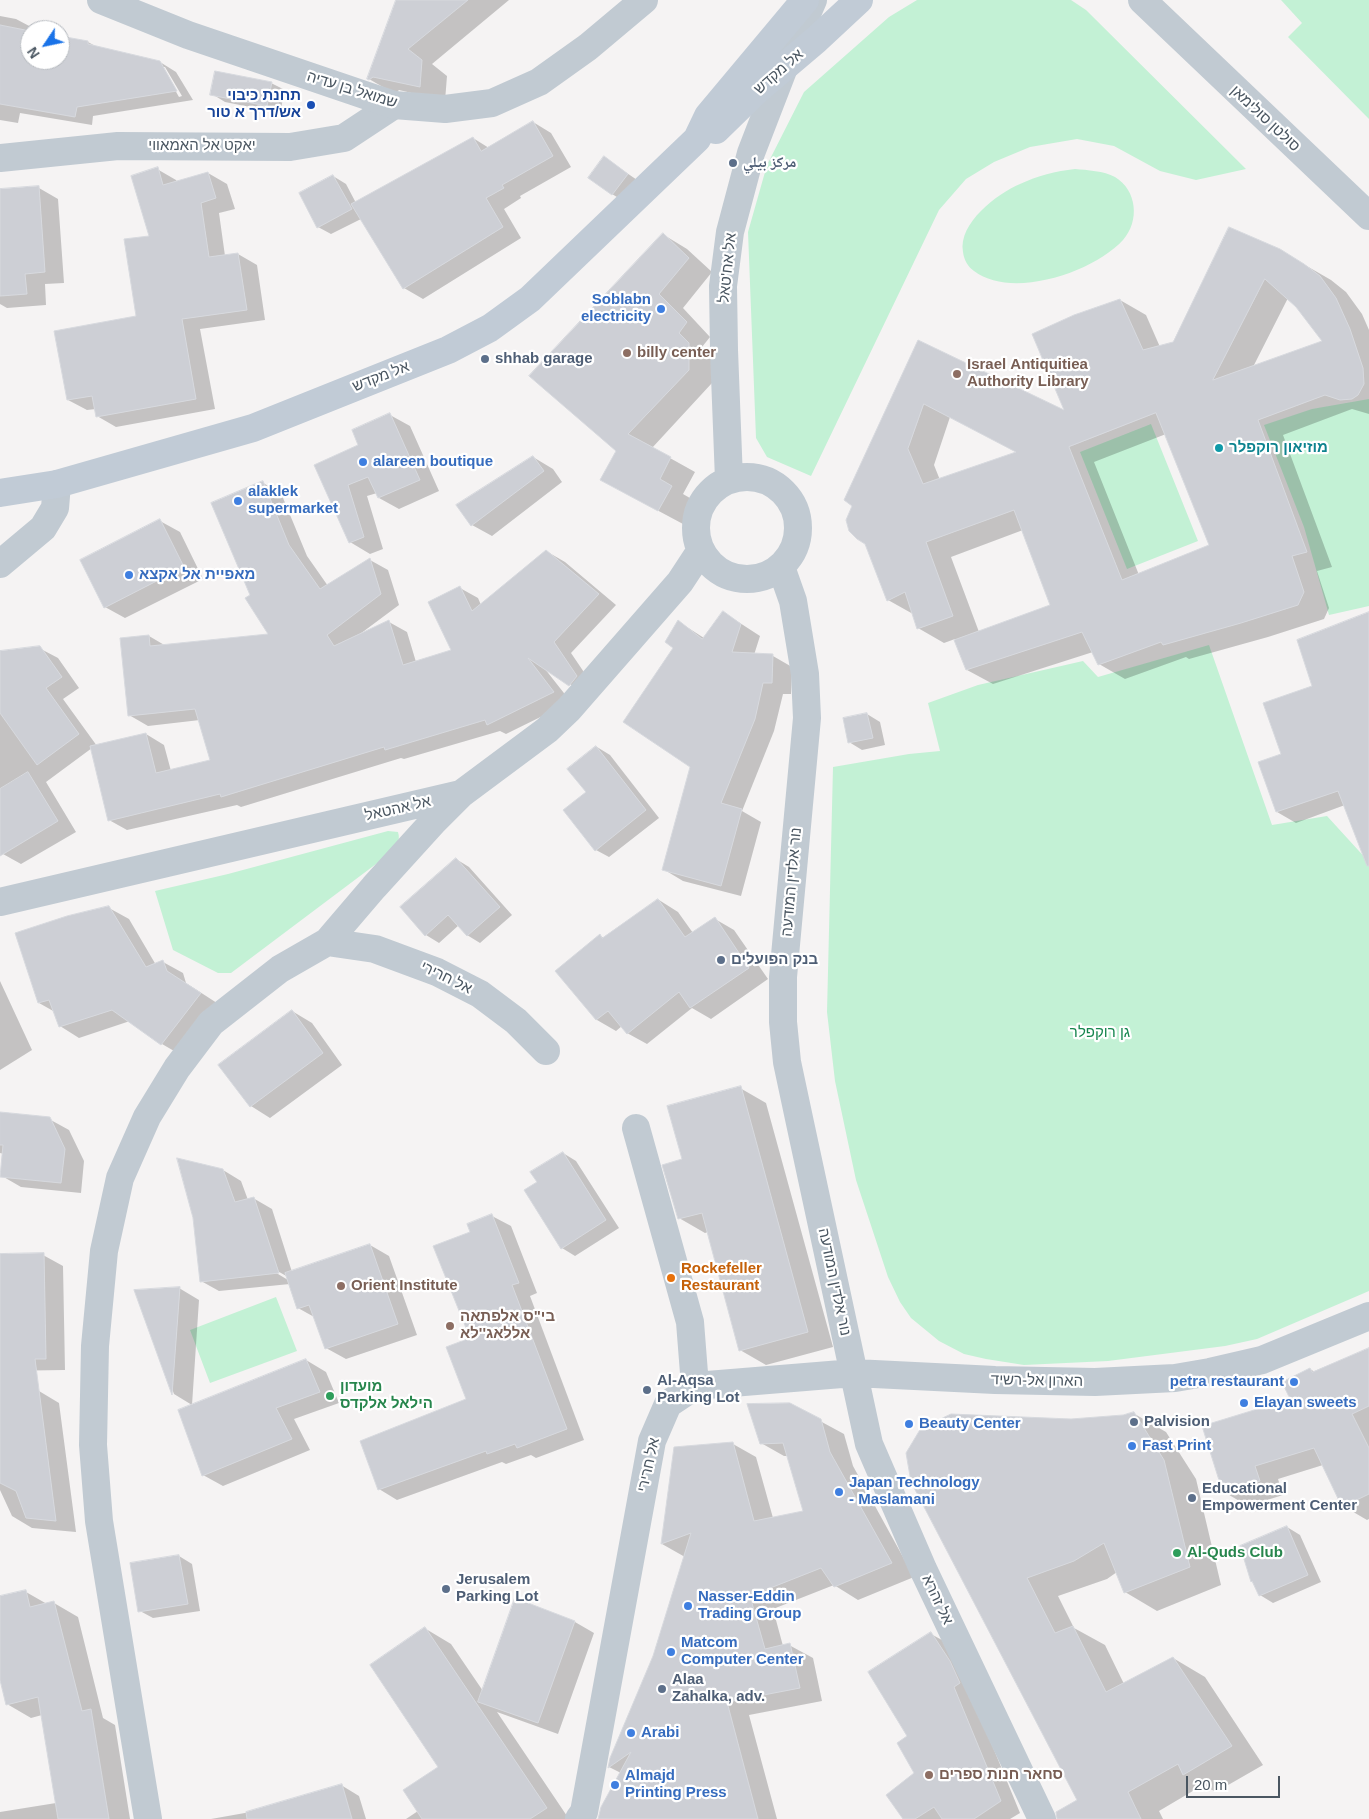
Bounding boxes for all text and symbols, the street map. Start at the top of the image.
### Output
north arrow [20,20,70,70]
text: N [24,44,43,61]
street label: אל מקדש [751,46,807,98]
street label: שמואל בן עדיה [305,68,399,112]
street label: סולטן סולימאן [1227,82,1303,156]
place label: תחנת כיבוי אש/דרך א טור [207,87,301,122]
marker: תחנת כיבוי אש/דרך א טור [305,99,317,111]
street label: יאקט אל האמאווי [148,137,256,155]
place label: مركز بيلي [743,154,796,172]
marker: مركز بيلي [727,157,739,169]
street label: אל אח'טאל [715,232,741,304]
place label: Soblabn electricity [581,291,651,326]
marker: Soblabn electricity [655,303,667,315]
place label: billy center [637,344,716,362]
marker: billy center [621,347,633,359]
place label: shhab garage [495,350,593,368]
marker: shhab garage [479,353,491,365]
place label: Israel Antiquitiea Authority Library [967,356,1089,391]
street label: אל מקדש [350,358,412,396]
marker: Israel Antiquitiea Authority Library [951,368,963,380]
place label: מוזיאון רוקפלר [1229,439,1328,457]
marker: מוזיאון רוקפלר [1213,442,1225,454]
place label: alareen boutique [373,453,493,471]
marker: alareen boutique [357,456,369,468]
place label: alaklek supermarket [248,483,338,518]
marker: alaklek supermarket [232,495,244,507]
place label: מאפיית אל אקצא [139,566,255,584]
marker: מאפיית אל אקצא [123,569,135,581]
street label: אל אהטאל [363,793,433,825]
street label: נור אלדין המודעה [778,827,806,937]
place label: בנק הפועלים [731,951,818,969]
marker: בנק הפועלים [715,954,727,966]
street label: אל חרירי [417,958,475,998]
park label: גן רוקפלר [1070,1024,1130,1042]
street label: נור אלדין המודעה [814,1227,854,1337]
place label: Rockefeller Restaurant [681,1260,762,1295]
marker: Rockefeller Restaurant [665,1272,677,1284]
place label: Orient Institute [351,1277,458,1295]
marker: Orient Institute [335,1280,347,1292]
place label: בי"ס אלפתאה אללאג''לא [460,1308,555,1343]
marker: בי"ס אלפתאה אללאג''לא [444,1320,456,1332]
street label: הארון אל-רשיד [991,1371,1083,1391]
place label: Al-Aqsa Parking Lot [657,1372,740,1407]
place label: petra restaurant [1170,1373,1284,1391]
marker: petra restaurant [1288,1376,1300,1388]
place label: מועדון הילאל אלקדס [340,1378,433,1413]
marker: Al-Aqsa Parking Lot [641,1384,653,1396]
marker: מועדון הילאל אלקדס [324,1390,336,1402]
place label: Elayan sweets [1254,1394,1357,1412]
marker: Elayan sweets [1238,1397,1250,1409]
place label: Palvision [1144,1413,1210,1431]
place label: Beauty Center [919,1415,1021,1433]
marker: Palvision [1128,1416,1140,1428]
marker: Beauty Center [903,1418,915,1430]
street label: אל חרירי [634,1436,664,1494]
place label: Fast Print [1142,1437,1211,1455]
marker: Fast Print [1126,1440,1138,1452]
place label: Japan Technology - Maslamani [849,1474,980,1509]
place label: Educational Empowerment Center [1202,1480,1357,1515]
marker: Japan Technology - Maslamani [833,1486,845,1498]
marker: Educational Empowerment Center [1186,1492,1198,1504]
place label: Al-Quds Club [1187,1544,1283,1562]
marker: Al-Quds Club [1171,1547,1183,1559]
place label: Jerusalem Parking Lot [456,1571,539,1606]
street label: אל זהרא [918,1572,956,1628]
marker: Jerusalem Parking Lot [440,1583,452,1595]
place label: Nasser-Eddin Trading Group [698,1588,801,1623]
marker: Nasser-Eddin Trading Group [682,1600,694,1612]
place label: Matcom Computer Center [681,1634,804,1669]
marker: Matcom Computer Center [665,1646,677,1658]
place label: Alaa Zahalka, adv. [672,1671,765,1706]
marker: Alaa Zahalka, adv. [656,1683,668,1695]
place label: Arabi [641,1724,679,1742]
marker: Arabi [625,1727,637,1739]
place label: סחאר חנות ספרים [939,1766,1063,1784]
scale bar [1189,1766,1283,1798]
place label: Almajd Printing Press [625,1767,727,1802]
marker: סחאר חנות ספרים [923,1769,935,1781]
text: 20 m [1194,1776,1227,1793]
marker: Almajd Printing Press [609,1779,621,1791]

